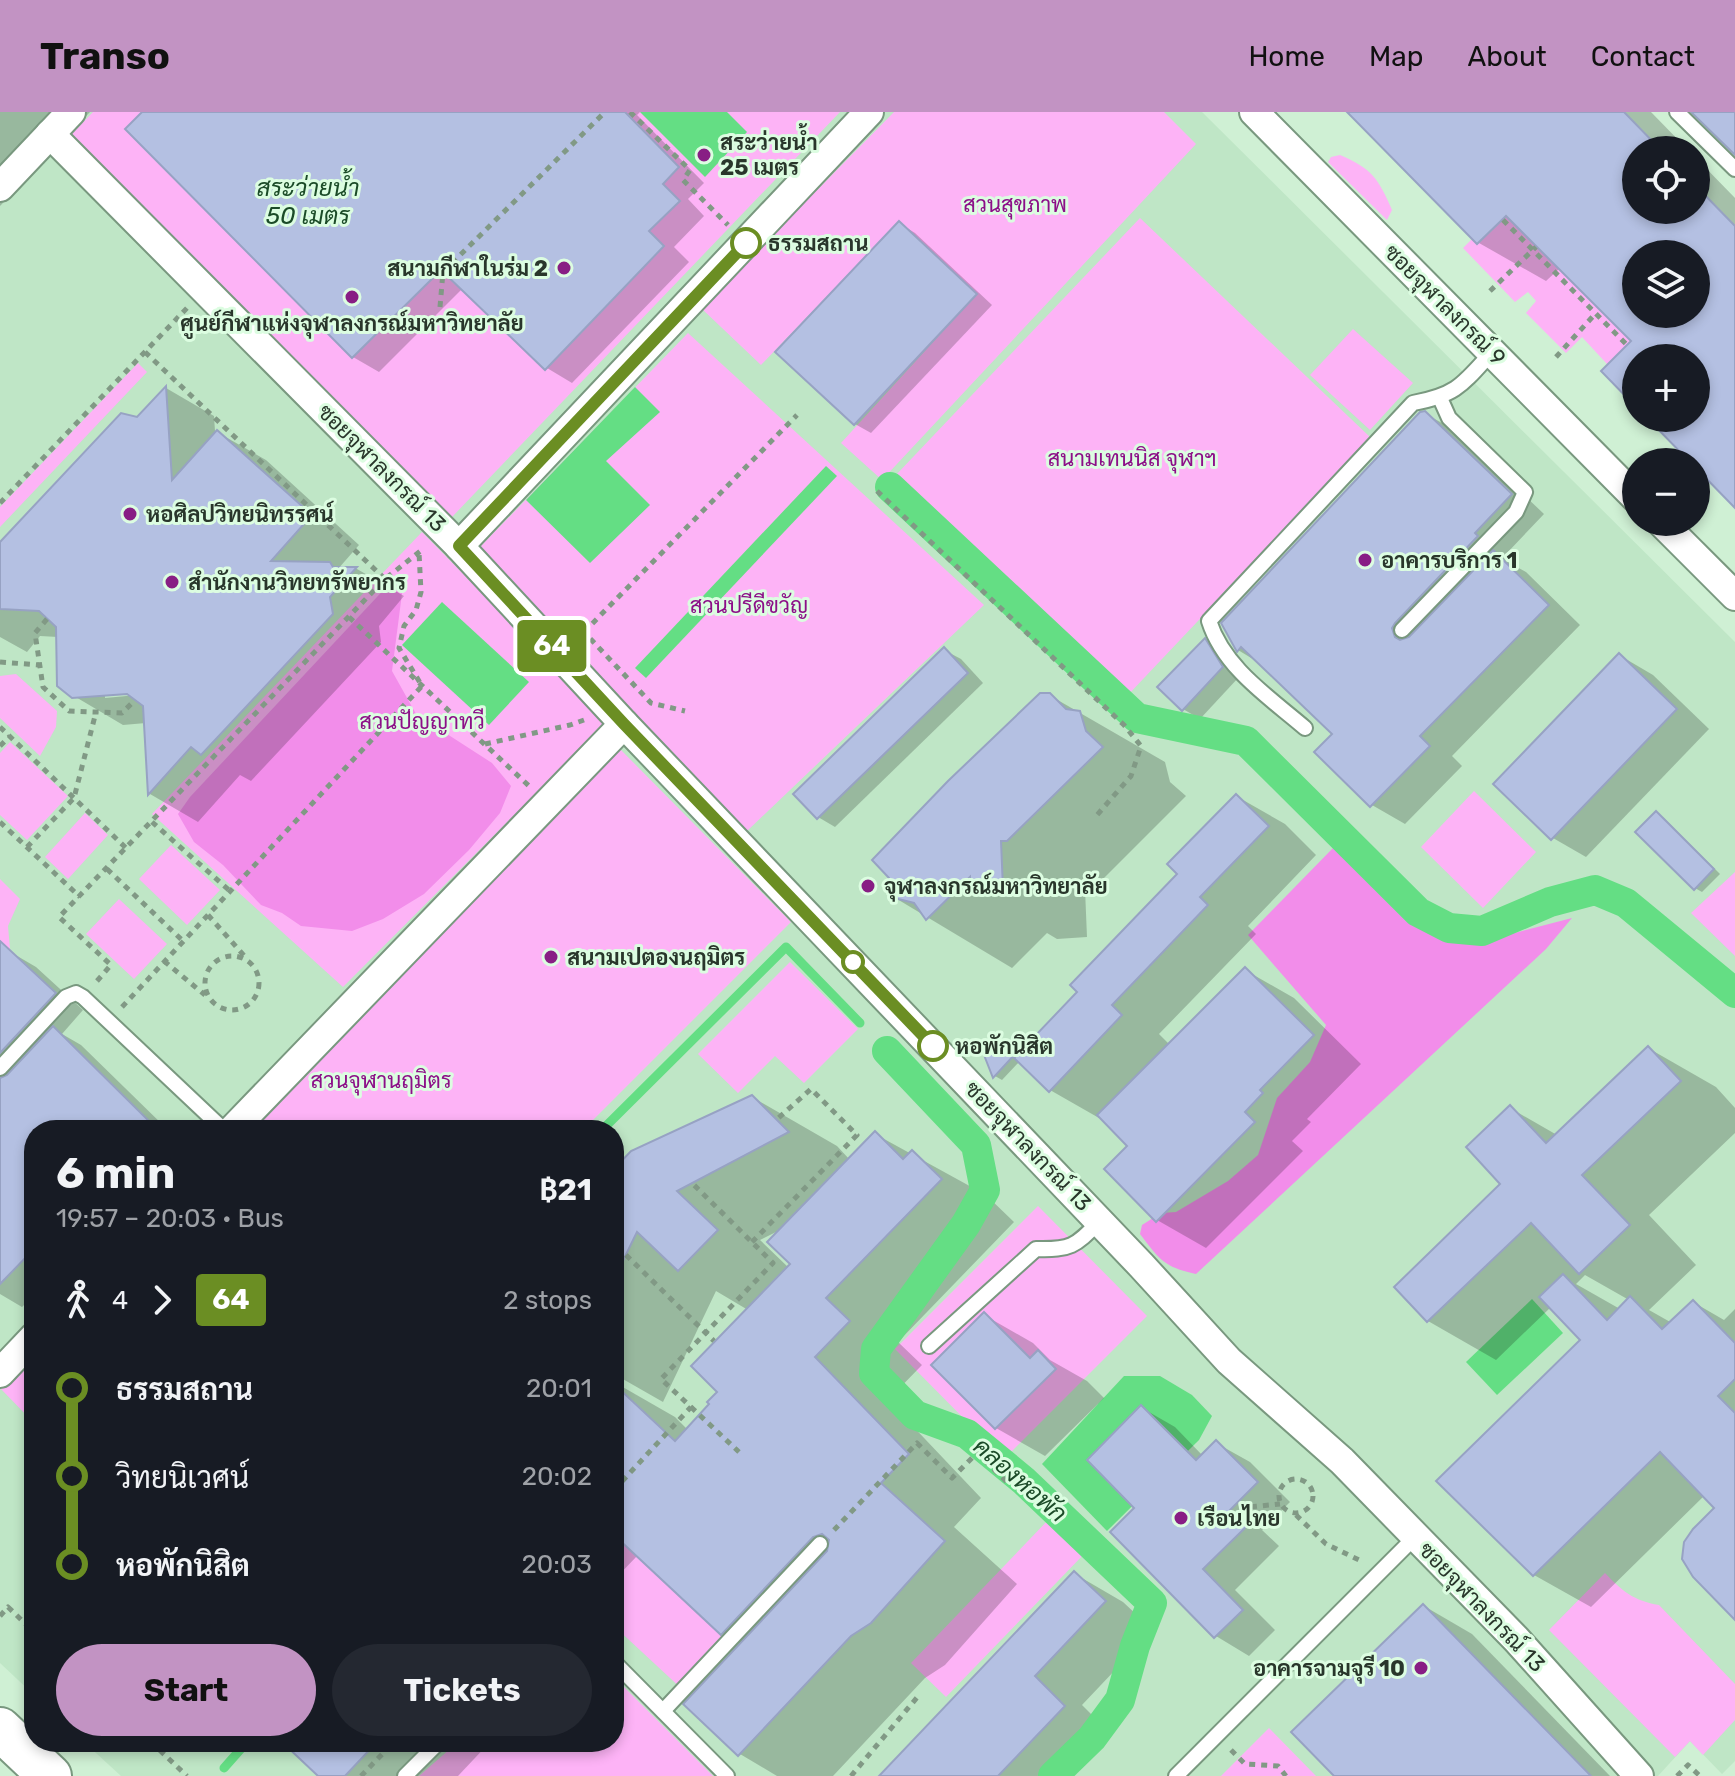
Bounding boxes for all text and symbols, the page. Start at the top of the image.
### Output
text: Transo [40,33,170,79]
text: Home [1248,40,1325,73]
text: Map [1369,40,1423,73]
text: About [1467,40,1547,73]
text: Contact [1591,40,1695,73]
place label: สระว่ายน้ำ 25 เมตร [720,123,818,181]
map controls [1622,136,1710,536]
button: locate [1622,136,1710,224]
marker: สระว่ายน้ำ 25 เมตร [695,146,713,164]
water label: สระว่ายน้ำ 50 เมตร [257,168,359,230]
park label: สวนสุขภาพ [963,191,1067,220]
marker: ธรรมสถาน [731,228,761,258]
place label: ธรรมสถาน [768,230,869,257]
street label: ซอยจุฬาลงกรณ์ 9 [1377,238,1512,373]
button: layers [1622,240,1710,328]
place label: สนามกีฬาในร่ม 2 [387,254,548,282]
marker: สนามกีฬาในร่ม 2 [555,259,573,277]
marker: ศูนย์กีฬาแห่งจุฬาลงกรณ์มหาวิทยาลัย [343,288,361,306]
place label: ศูนย์กีฬาแห่งจุฬาลงกรณ์มหาวิทยาลัย [180,309,524,339]
button: + [1622,344,1710,432]
street label: ซอยจุฬาลงกรณ์ 13 [311,398,452,539]
park label: สนามเทนนิส จุฬาฯ [1047,445,1217,474]
button: − [1622,448,1710,536]
place label: หอศิลปวิทยนิทรรศน์ [146,500,335,528]
marker: หอศิลปวิทยนิทรรศน์ [121,505,139,523]
place label: อาคารบริการ 1 [1381,547,1518,574]
marker: อาคารบริการ 1 [1356,551,1374,569]
place label: สำนักงานวิทยทรัพยากร [188,569,406,596]
marker: สำนักงานวิทยทรัพยากร [163,573,181,591]
park label: สวนปรีดีขวัญ [690,592,808,619]
line badge: 64 [516,620,588,672]
text: 64 [533,629,571,662]
park label: สวนปัญญาทวี [359,708,485,735]
place label: จุฬาลงกรณ์มหาวิทยาลัย [884,872,1108,902]
marker: จุฬาลงกรณ์มหาวิทยาลัย [859,877,877,895]
place label: สนามเปตองนฤมิตร [567,944,745,971]
marker: สนามเปตองนฤมิตร [542,948,560,966]
unlabelled marker [842,951,864,973]
marker: หอพักนิสิต [918,1031,948,1061]
place label: หอพักนิสิต [955,1033,1053,1060]
park label: สวนจุฬานฤมิตร [310,1067,452,1096]
street label: ซอยจุฬาลงกรณ์ 13 [958,1075,1098,1218]
text: 6 min [56,1147,175,1199]
text: ฿21 [540,1172,592,1208]
text: 19:57 – 20:03 · Bus [56,1203,284,1234]
icon: walk [56,1278,100,1322]
icon: forward [140,1278,184,1322]
text: 64 [212,1283,250,1316]
text: 4 [112,1285,128,1316]
text: 2 stops [503,1285,592,1316]
text: ธรรมสถาน [116,1372,253,1408]
text: 20:01 [526,1373,592,1404]
water label: คลองหอพัก [968,1432,1072,1528]
text: วิทยนิเวศน์ [116,1460,249,1496]
text: 20:02 [522,1461,592,1492]
place label: เรือนไทย [1197,1504,1280,1532]
marker: เรือนไทย [1172,1509,1190,1527]
street label: ซอยจุฬาลงกรณ์ 13 [1412,1536,1552,1679]
text: หอพักนิสิต [116,1548,250,1584]
text: 20:03 [521,1549,592,1580]
button: Start [56,1644,316,1736]
button: Tickets [332,1644,592,1736]
place label: อาคารจามจุรี 10 [1253,1654,1405,1684]
marker: อาคารจามจุรี 10 [1412,1659,1430,1677]

